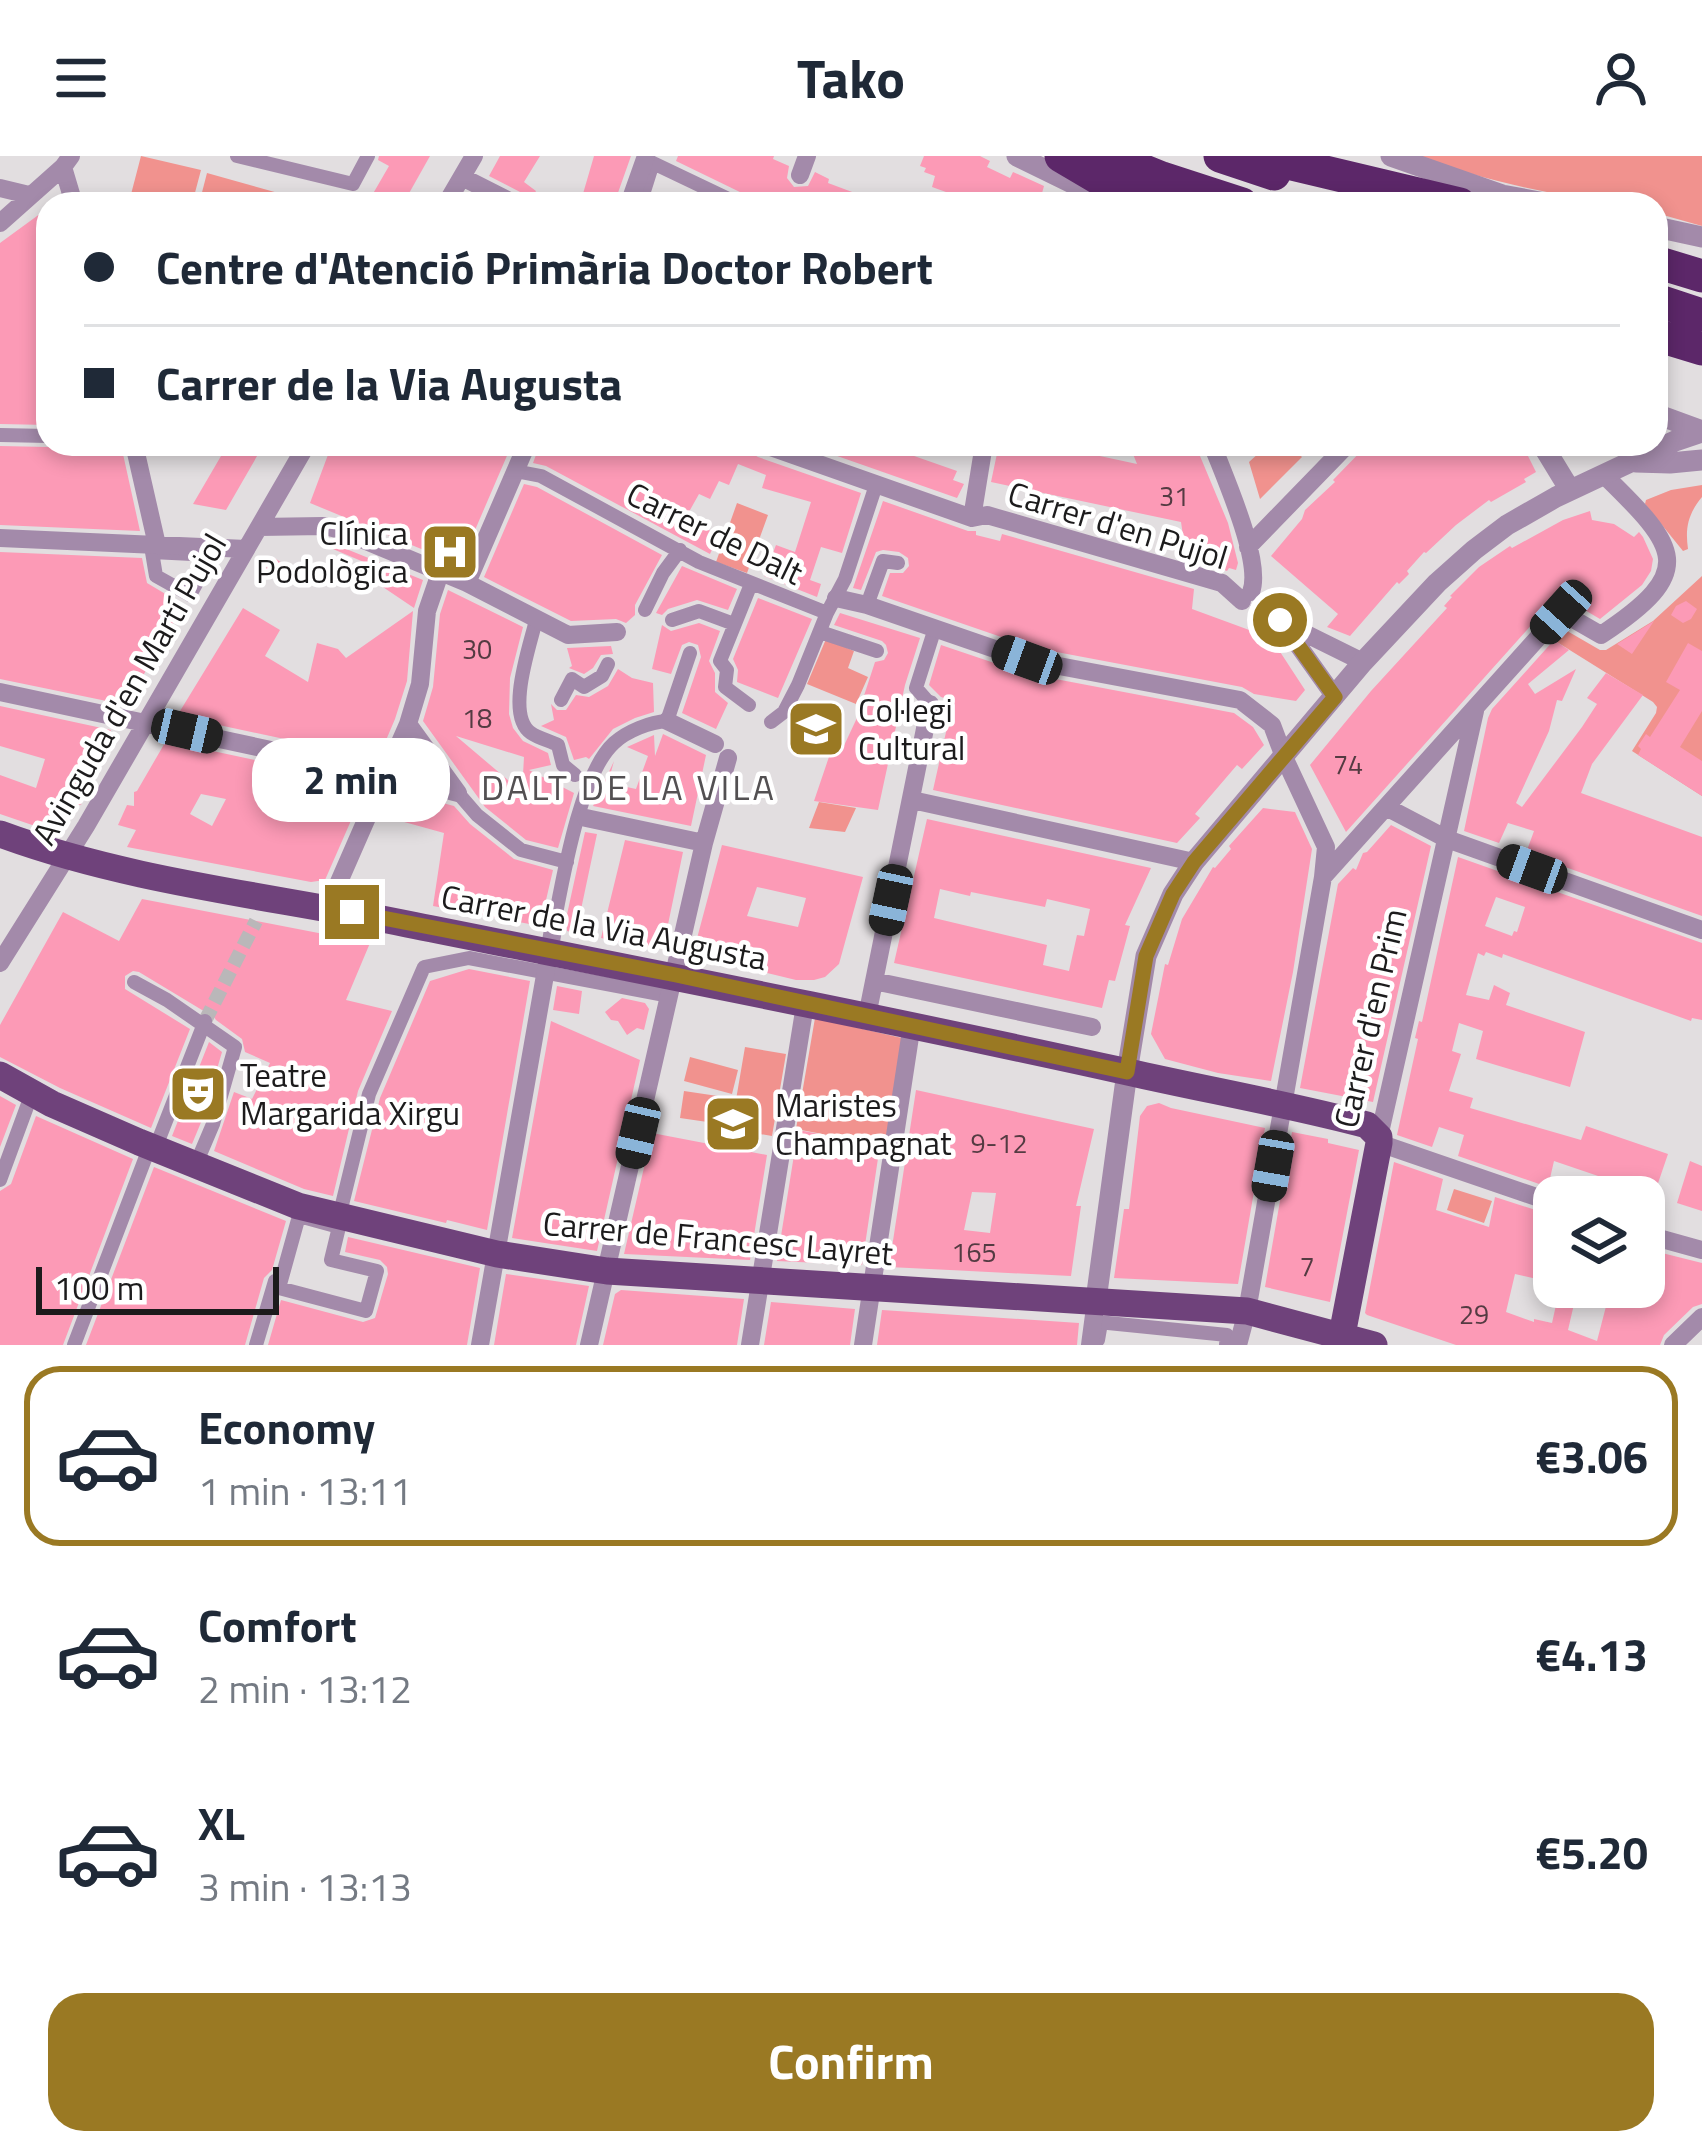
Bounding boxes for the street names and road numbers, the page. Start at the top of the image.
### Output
street label: Carrer d'en Pujol [1002,468,1234,582]
street label: Carrer de Dalt [618,469,812,597]
street label: Avinguda d'en Martí Pujol [19,524,239,854]
street label: Carrer de la Via Augusta [437,871,771,983]
street label: Carrer d'en Prim [1320,903,1420,1133]
street label: Carrer de Francesc Layret [541,1198,896,1278]

